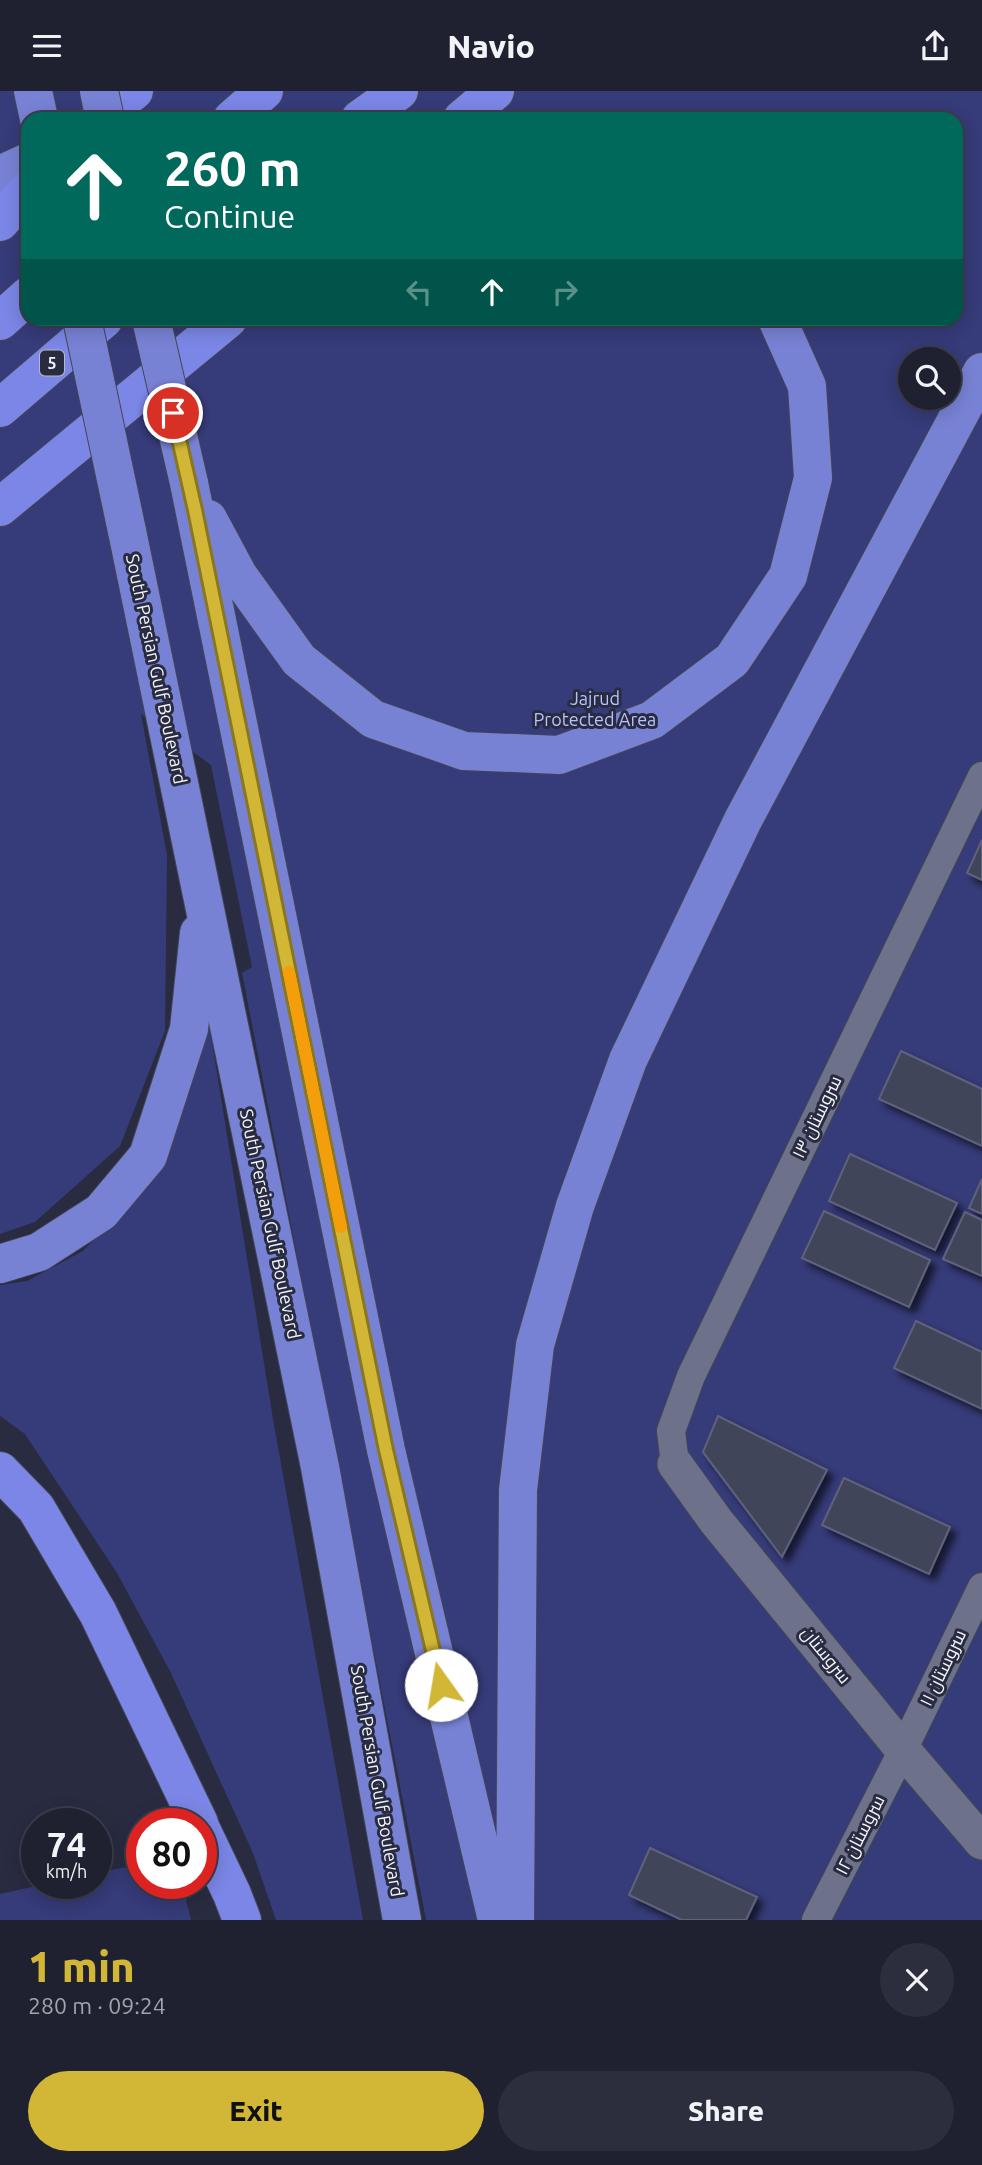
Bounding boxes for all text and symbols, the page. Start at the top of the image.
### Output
icon: menu [28,27,66,65]
icon: share [916,27,954,65]
text: Navio [447,28,535,64]
icon: ahead [49,140,140,231]
text: 260 m [164,140,301,195]
text: Continue [164,198,295,234]
icon: left [400,273,438,311]
icon: ahead [473,273,511,311]
icon: right [546,273,584,311]
map controls [898,347,961,410]
button: search [898,347,961,410]
road number: 5 [40,351,64,375]
pin [143,383,203,443]
icon: arrive [154,394,192,432]
street label: South Persian Gulf Boulevard [123,552,191,786]
park label: Jajrud Protected Area [534,688,656,729]
street label: سروستان ۱۳ [788,1072,846,1162]
street label: South Persian Gulf Boulevard [237,1107,305,1341]
street label: سروستان [796,1622,856,1688]
street label: سروستان ۱۱ [915,1626,971,1710]
position arrow [404,1648,478,1722]
street label: South Persian Gulf Boulevard [348,1663,408,1898]
street label: سروستان ۱۲ [831,1791,889,1879]
speed limit sign: 80 [126,1808,217,1899]
text: 74 [47,1824,86,1864]
text: km/h [46,1861,87,1881]
text: 1 min [28,1943,135,1990]
button: close [880,1943,954,2017]
text: 280 m · 09:24 [28,1993,166,2018]
button: Exit [28,2071,484,2151]
button: Share [498,2071,954,2151]

